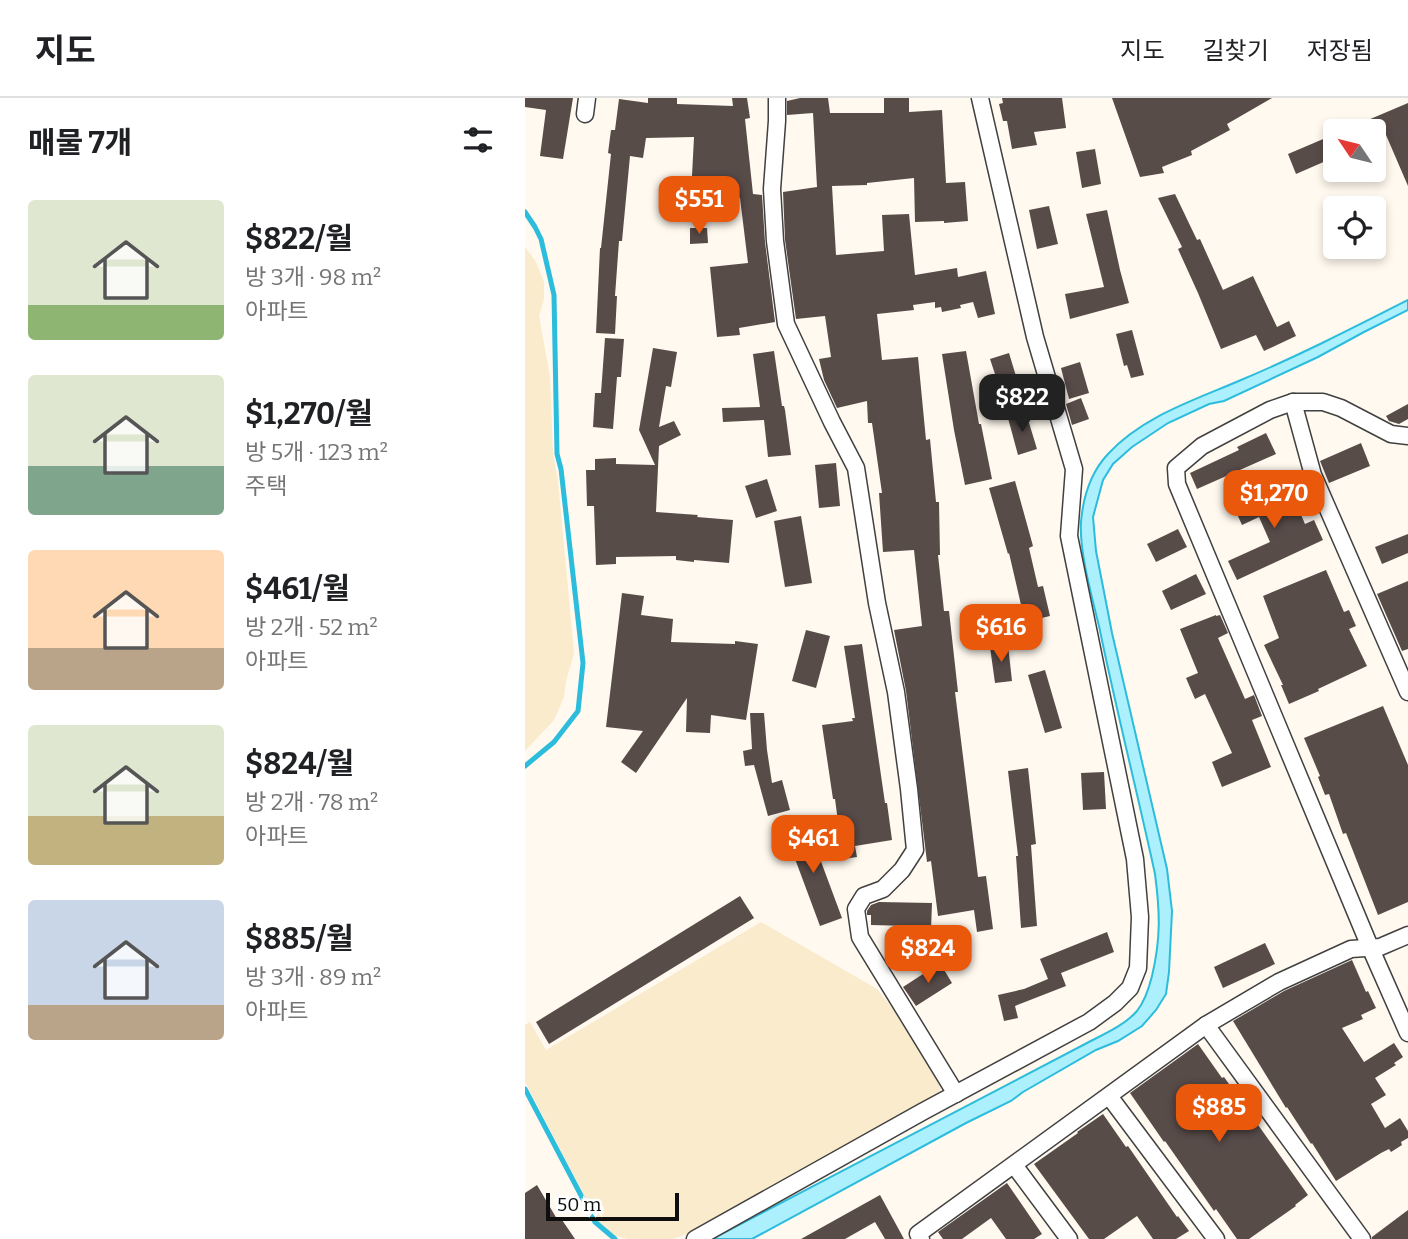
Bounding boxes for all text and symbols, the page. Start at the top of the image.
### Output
text: 지도 [35,31,96,71]
text: 지도 [1120,37,1165,65]
text: 길찾기 [1203,37,1269,65]
text: 저장됨 [1307,37,1373,65]
north arrow [1323,119,1386,182]
map controls [1323,119,1386,259]
icon: filters [459,121,497,159]
text: 매물 7개 [28,125,132,161]
pin: $551 [658,176,740,236]
text: $551 [675,185,723,213]
button: locate [1323,196,1386,259]
text: $822/월 [245,221,353,257]
icon: home [84,228,168,312]
text: 방 3개 · 98 m² [245,263,381,291]
text: 아파트 [245,297,308,325]
pin: $822 [981,374,1063,434]
text: $822 [995,383,1049,411]
text: $1,270/월 [245,396,373,432]
icon: home [84,403,168,487]
text: 방 5개 · 123 m² [245,438,388,466]
pin: $1,270 [1217,470,1331,530]
text: 주택 [245,472,287,500]
text: $1,270 [1239,479,1309,507]
text: $461/월 [245,571,350,607]
icon: home [84,578,168,662]
pin: $616 [960,604,1042,664]
text: 방 2개 · 52 m² [245,613,378,641]
text: $616 [976,613,1026,641]
text: 아파트 [245,647,308,675]
text: $824/월 [245,746,354,782]
icon: home [84,753,168,837]
text: 방 2개 · 78 m² [245,788,378,816]
pin: $461 [772,816,854,875]
text: 아파트 [245,822,308,850]
text: $461 [787,824,839,852]
text: $885/월 [245,921,354,957]
pin: $824 [887,926,969,985]
icon: home [84,928,168,1012]
text: $824 [901,934,955,962]
text: 방 3개 · 89 m² [245,963,381,991]
text: 아파트 [245,997,308,1025]
pin: $885 [1178,1084,1260,1144]
text: $885 [1192,1093,1246,1121]
scale bar [546,1190,679,1222]
text: 50 m [557,1193,601,1216]

